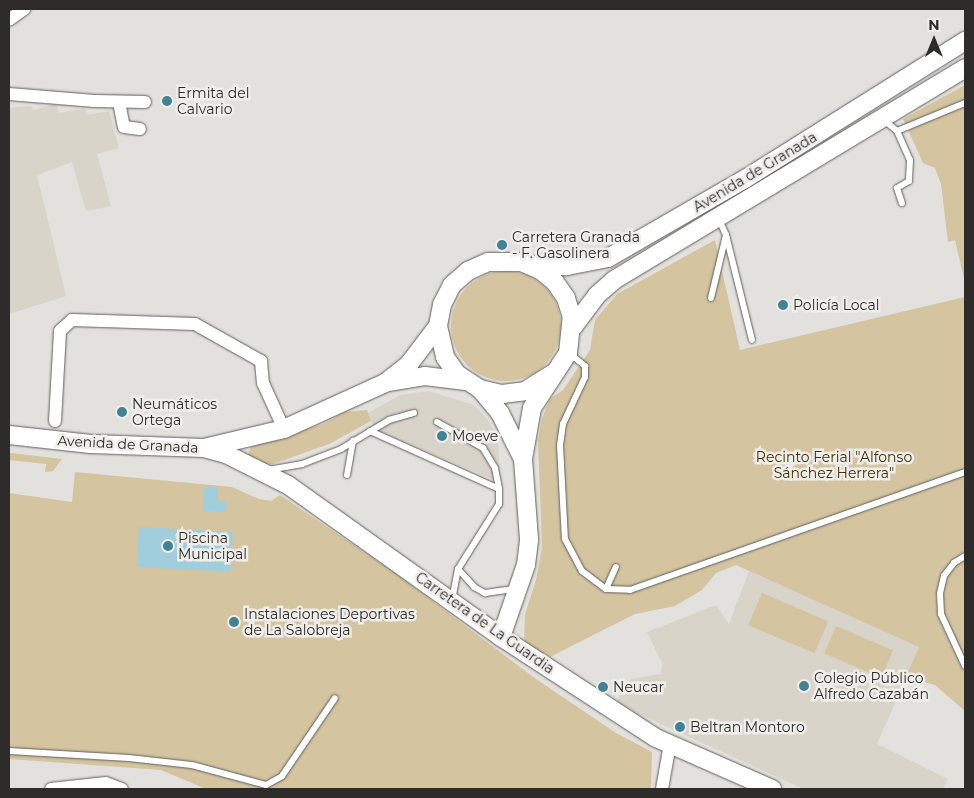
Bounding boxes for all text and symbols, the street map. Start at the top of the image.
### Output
north arrow [909,15,959,65]
text: N [928,16,940,34]
place label: Ermita del Calvario [177,85,249,118]
marker: Ermita del Calvario [161,95,173,107]
street label: Avenida de Granada [690,128,820,216]
place label: Carretera Granada - F. Gasolinera [512,229,640,262]
marker: Carretera Granada - F. Gasolinera [496,239,508,251]
place label: Policía Local [793,297,879,313]
marker: Policía Local [777,299,789,311]
place label: Neumáticos Ortega [132,396,217,428]
marker: Neumáticos Ortega [116,406,128,418]
place label: Moeve [452,428,498,444]
marker: Moeve [436,430,448,442]
street label: Avenida de Granada [57,432,199,456]
park label: Recinto Ferial "Alfonso Sánchez Herrera" [756,449,912,482]
place label: Piscina Municipal [178,530,247,562]
marker: Piscina Municipal [162,540,174,552]
street label: Carretera de La Guardia [412,569,558,677]
place label: Instalaciones Deportivas de La Salobreja [244,606,415,638]
marker: Instalaciones Deportivas de La Salobreja [228,616,240,628]
place label: Colegio Público Alfredo Cazabán [814,670,929,702]
place label: Neucar [613,679,664,695]
marker: Colegio Público Alfredo Cazabán [798,680,810,692]
marker: Neucar [597,681,609,693]
place label: Beltran Montoro [690,719,805,735]
marker: Beltran Montoro [674,721,686,733]

